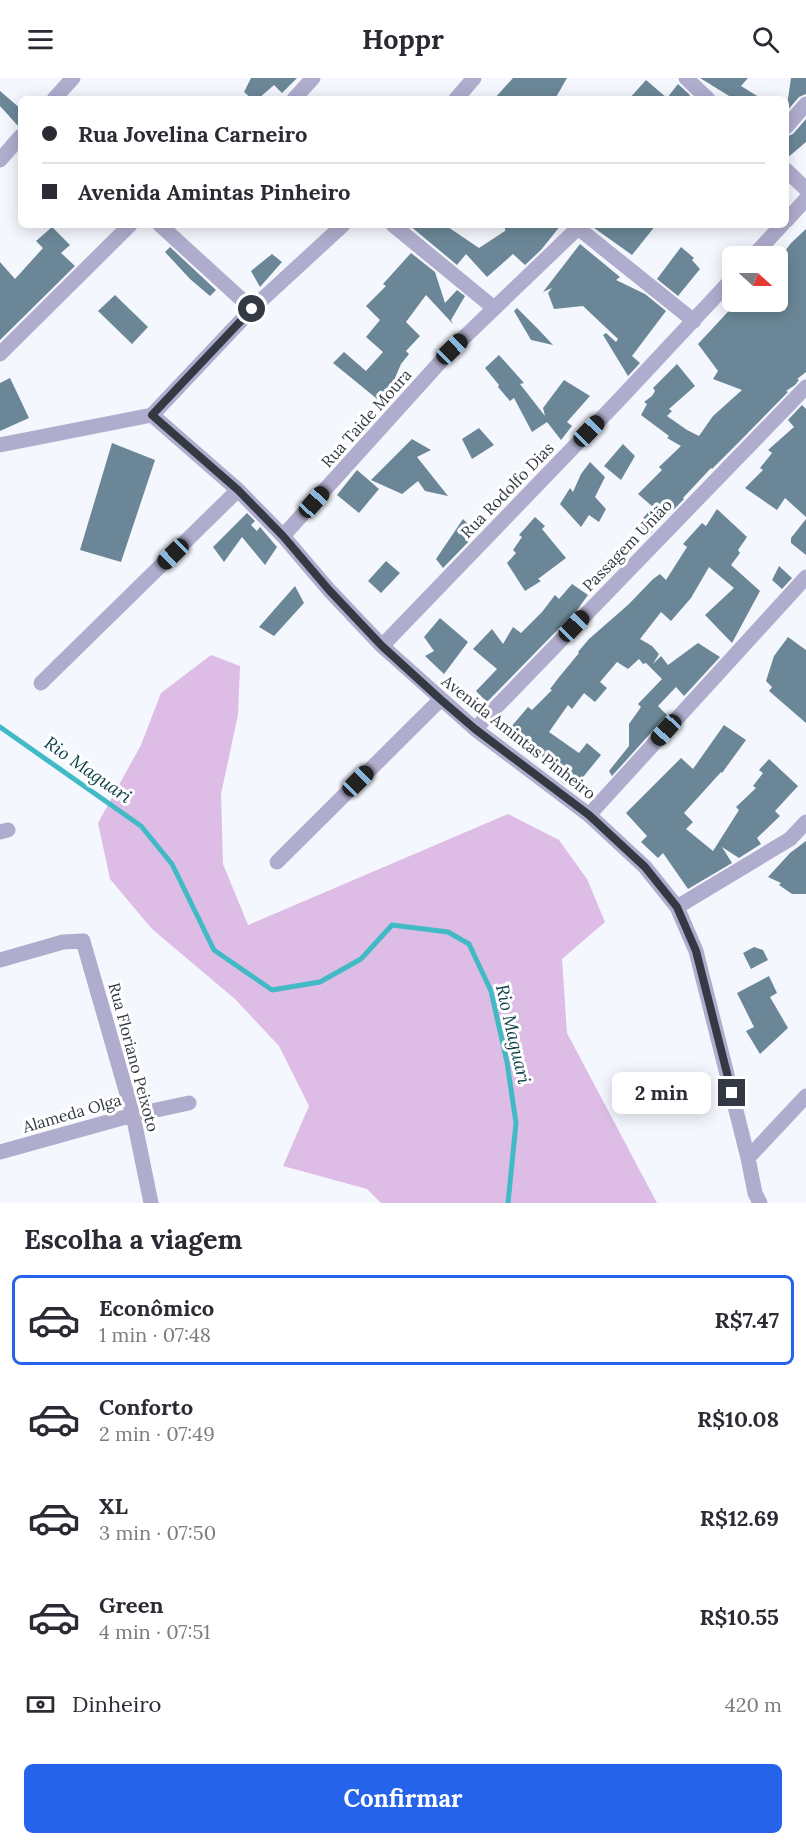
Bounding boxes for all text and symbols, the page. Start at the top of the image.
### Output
text: Hoppr [362,22,444,56]
icon: menu [24,23,57,56]
icon: search [749,23,782,56]
text: Rua Jovelina Carneiro [78,120,307,148]
text: Avenida Amintas Pinheiro [78,178,351,206]
north arrow [722,246,788,312]
map controls [722,246,788,312]
route start [238,295,265,322]
car [433,330,471,368]
street label: Rua Taide Moura [317,365,415,471]
car [570,412,608,450]
street label: Rua Rodolfo Dias [456,438,558,542]
car [295,483,333,521]
street label: Passagem União [578,495,676,595]
car [154,535,192,573]
car [555,607,593,645]
street label: Avenida Amintas Pinheiro [437,670,600,803]
car [647,711,685,749]
water label: Rio Maguari [40,731,136,808]
car [339,762,377,800]
street label: Rua Floriano Peixoto [104,980,164,1134]
water label: Rio Maguari [491,982,536,1086]
callout: 2 min [612,1072,711,1114]
route end [718,1079,745,1106]
text: 2 min [635,1080,688,1105]
street label: Alameda Olga [19,1089,124,1137]
text: Escolha a viagem [24,1222,242,1256]
icon: car [27,1293,81,1347]
text: Econômico [99,1294,214,1322]
text: R$7.47 [715,1306,779,1334]
text: 1 min · 07:48 [99,1322,211,1347]
icon: car [27,1392,81,1446]
text: Conforto [99,1393,193,1421]
text: R$10.08 [697,1405,779,1433]
text: 2 min · 07:49 [99,1421,215,1446]
icon: car [27,1491,81,1545]
text: XL [99,1492,128,1520]
text: R$12.69 [700,1504,779,1532]
text: 3 min · 07:50 [99,1520,216,1545]
icon: car [27,1590,81,1644]
text: Green [99,1591,164,1619]
text: R$10.55 [700,1603,779,1631]
text: 4 min · 07:51 [99,1619,211,1644]
icon: cash [24,1688,57,1721]
text: Dinheiro [72,1690,161,1718]
text: 420 m [725,1692,782,1717]
button: Confirmar [24,1764,782,1833]

